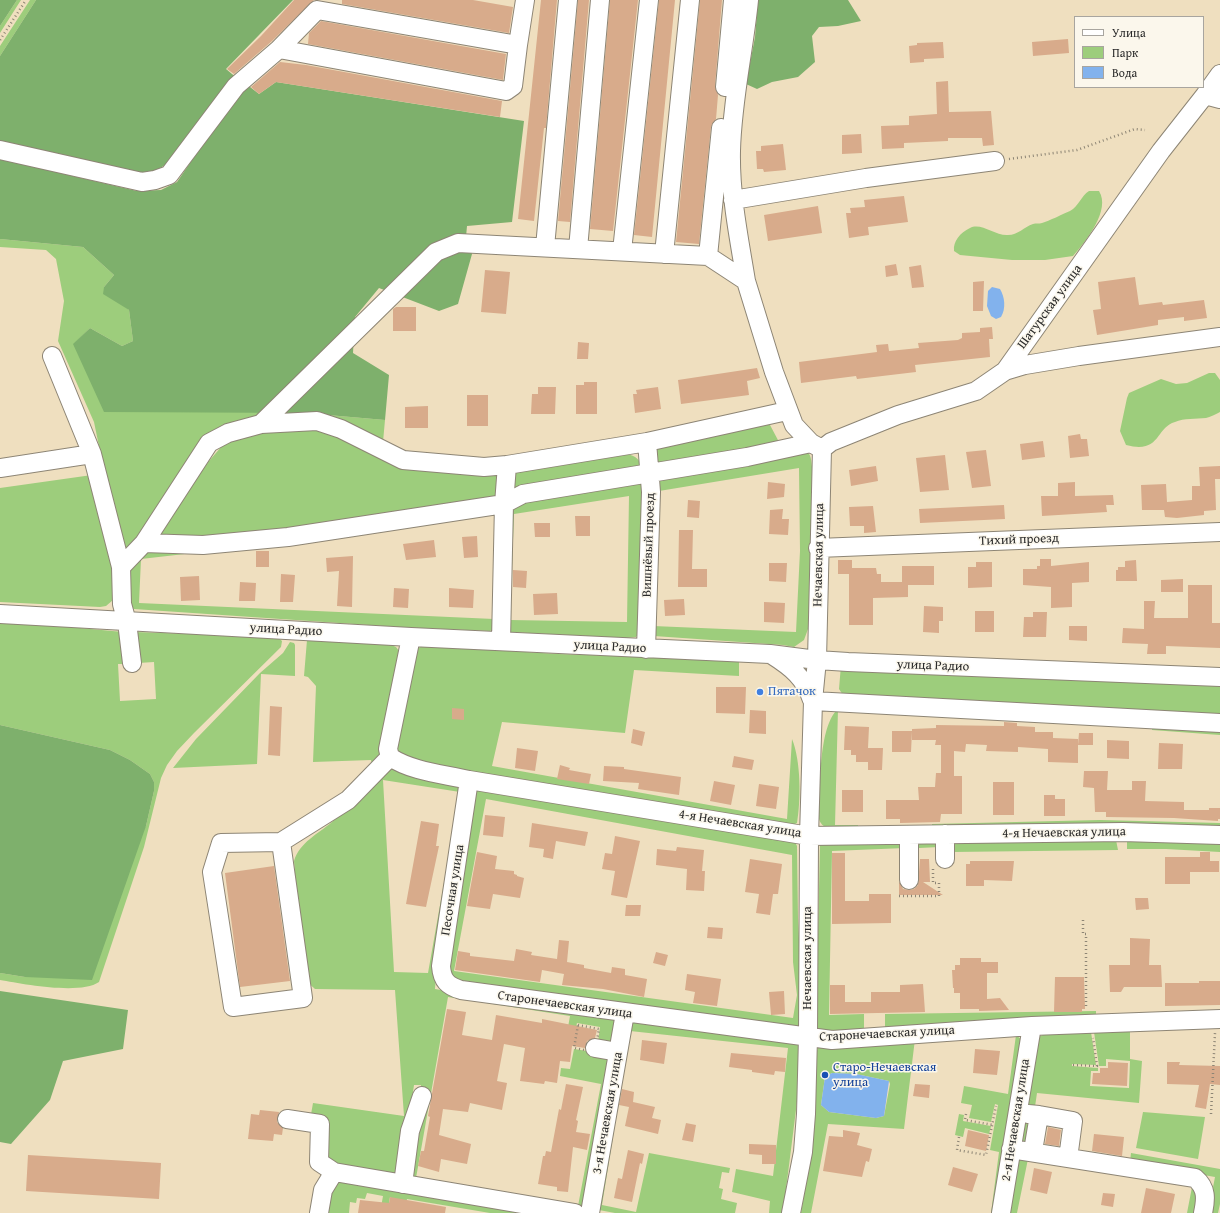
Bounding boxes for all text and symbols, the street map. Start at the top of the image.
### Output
legend [1074,16,1204,88]
text: Улица [1112,24,1146,41]
text: Парк [1112,44,1138,61]
text: Вода [1112,64,1137,81]
street label: Шатурская улица [1014,262,1086,352]
street label: Вишнёвый проезд [639,493,659,597]
street label: Нечаевская улица [810,503,828,607]
street label: Тихий проезд [979,531,1059,549]
street label: улица Радио [249,620,323,640]
street label: улица Радио [573,637,647,657]
street label: улица Радио [896,657,970,675]
place label: Пятачок [768,684,816,700]
marker: Пятачок [755,687,765,697]
street label: 4-я Нечаевская улица [678,807,802,841]
street label: 4-я Нечаевская улица [1002,824,1126,842]
street label: Песочная улица [438,843,468,937]
street label: Нечаевская улица [800,906,816,1010]
street label: Старонечаевская улица [497,988,633,1022]
street label: Старонечаевская улица [819,1023,955,1045]
street label: 3-я Нечаевская улица [590,1051,626,1175]
street label: 2-я Нечаевская улица [999,1058,1033,1182]
place label: Старо-Нечаевская улица [833,1060,936,1091]
marker: Старо-Нечаевская улица [820,1070,830,1080]

